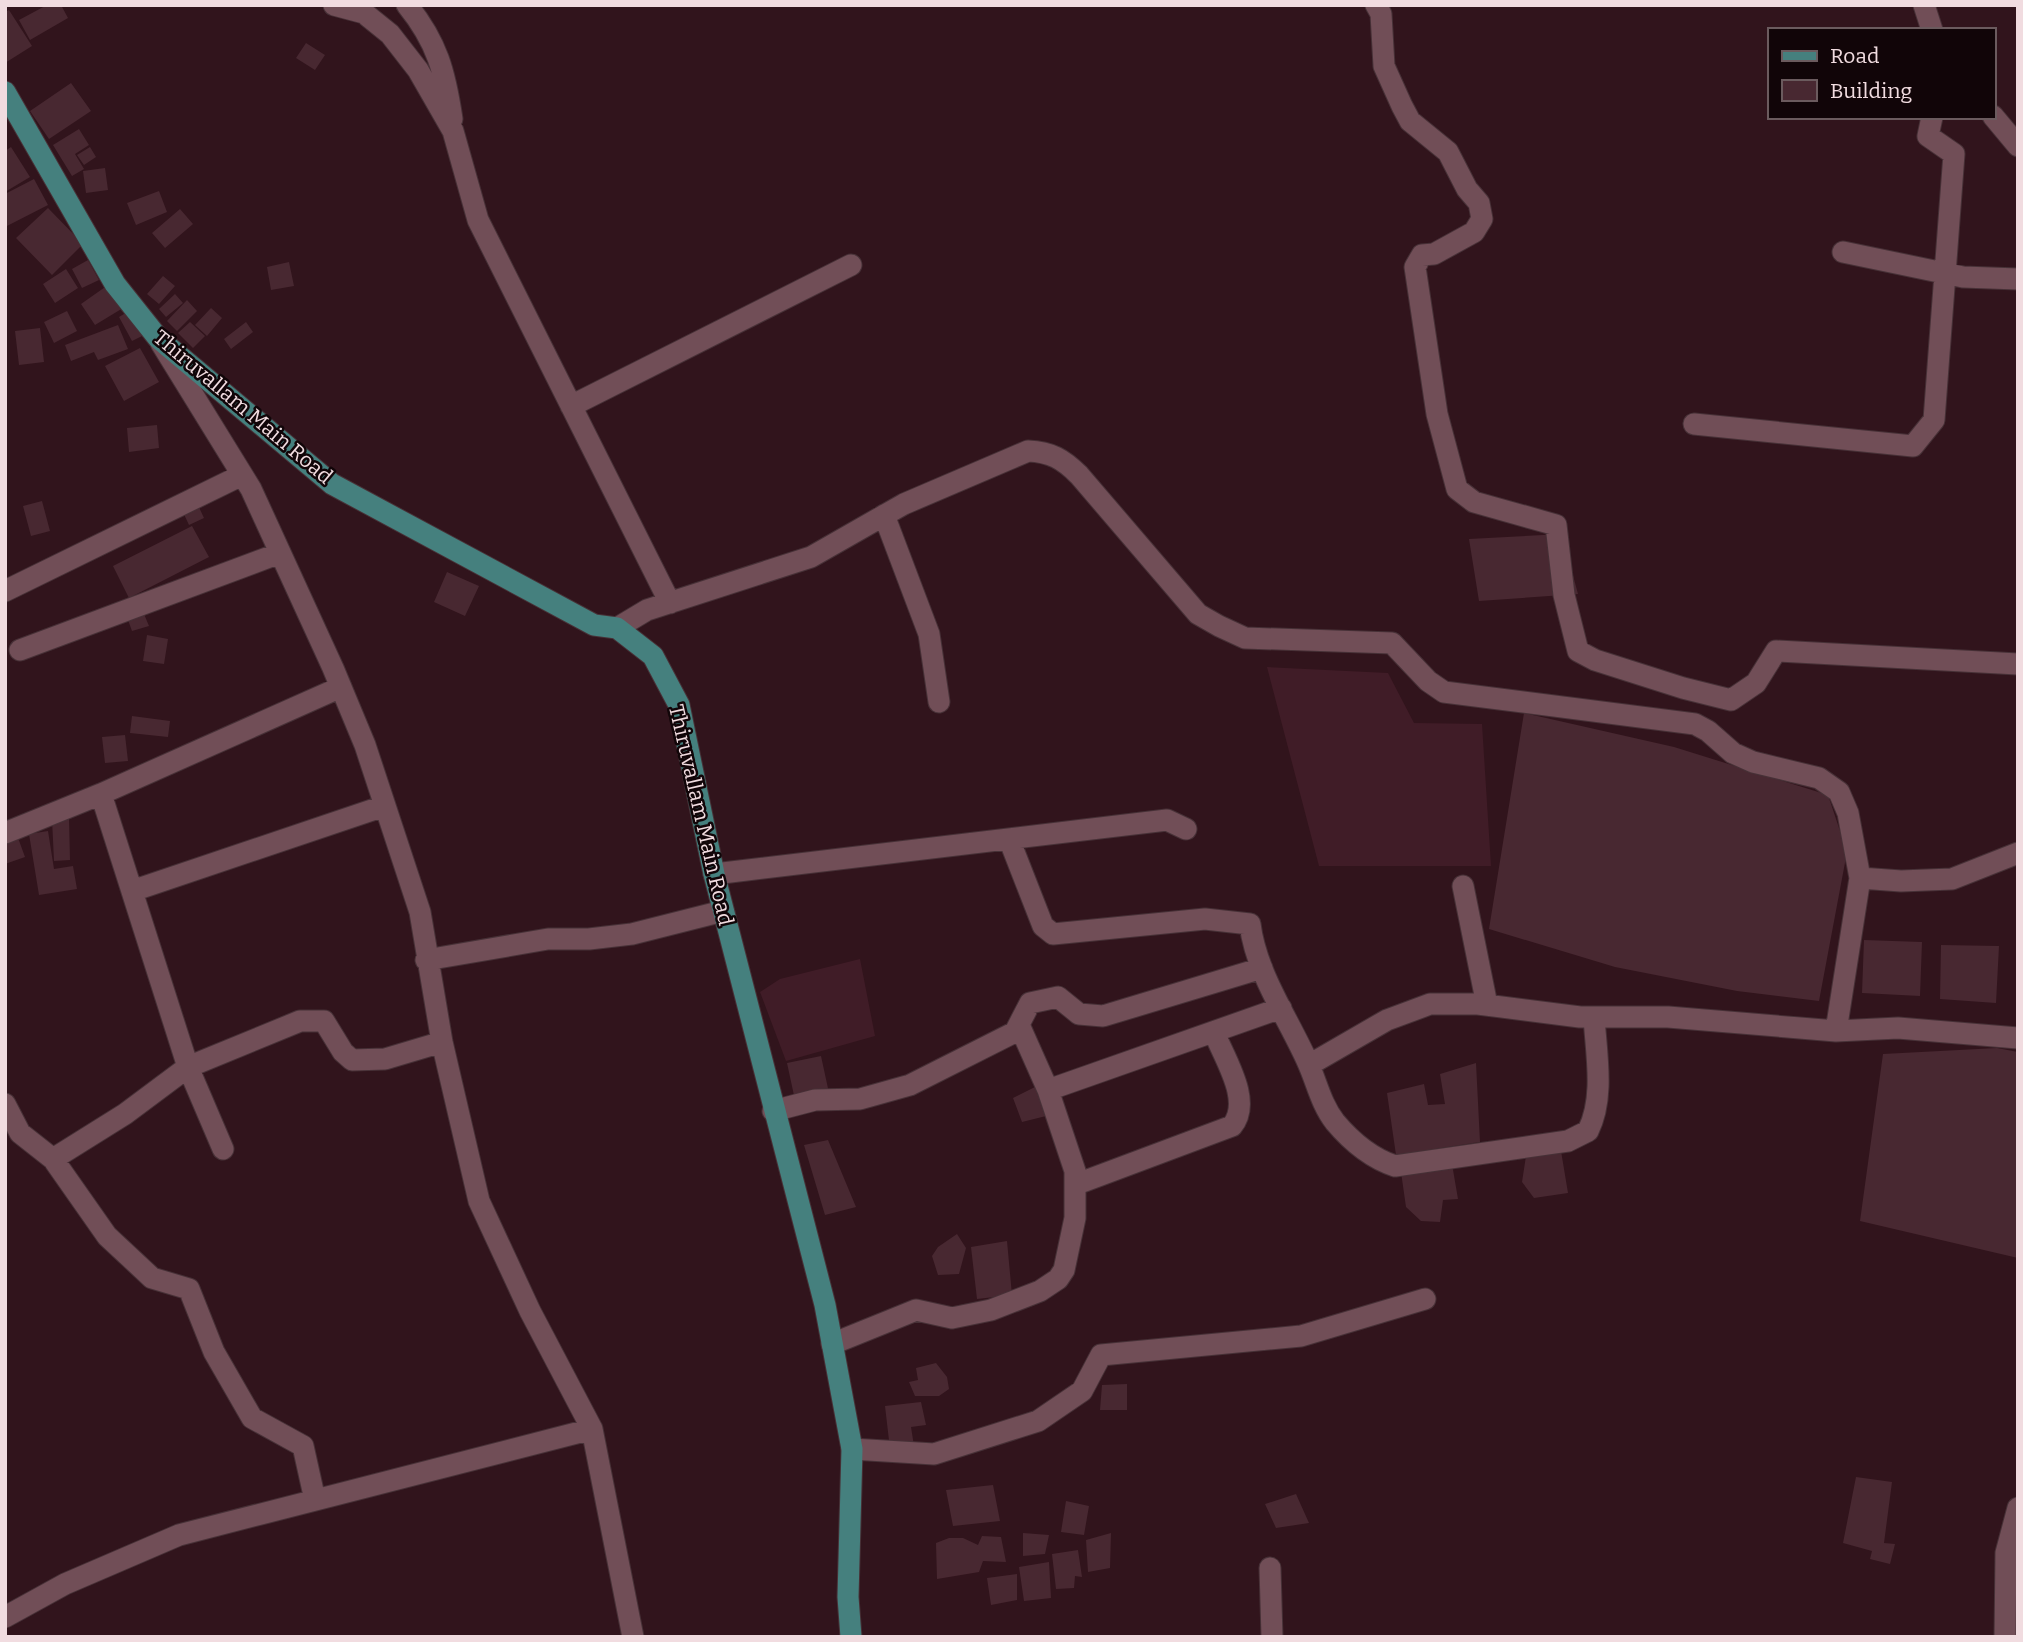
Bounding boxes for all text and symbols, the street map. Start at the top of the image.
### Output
legend [1768,28,1995,119]
text: Road [1830,43,1879,69]
text: Building [1830,78,1913,104]
street label: Thiruvallam Main Road [148,324,338,490]
street label: Thiruvallam Main Road [663,702,739,928]

